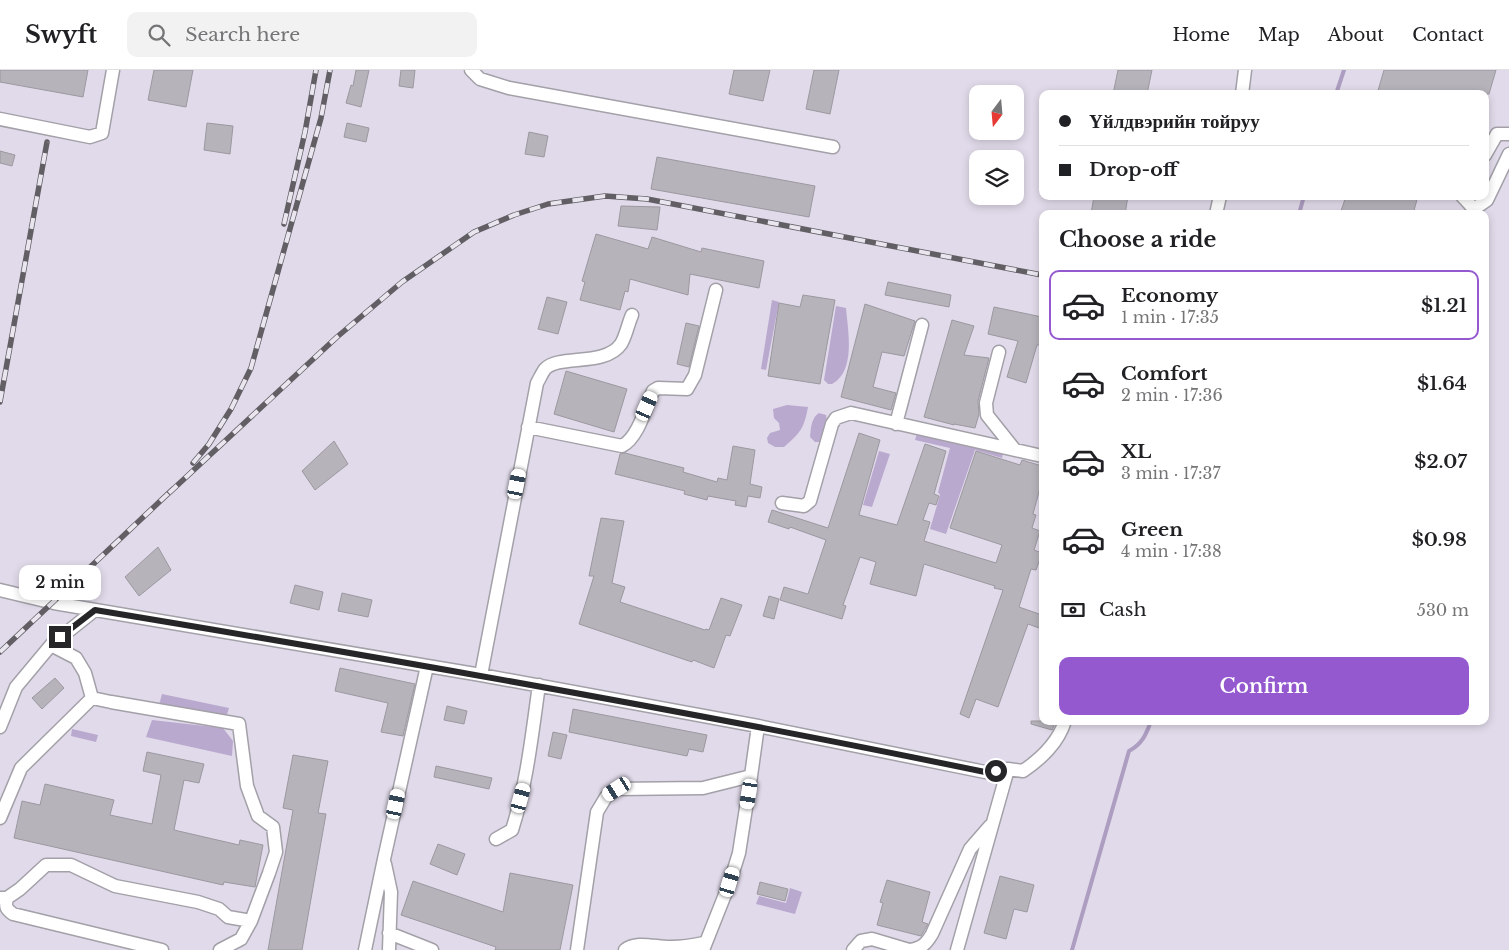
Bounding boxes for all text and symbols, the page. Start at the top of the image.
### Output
search box [127,12,477,57]
text: Swyft [25,20,97,49]
icon: search [145,21,173,49]
text: Search here [185,23,300,46]
text: Home [1172,24,1230,46]
text: Map [1258,24,1300,46]
text: About [1328,24,1384,46]
text: Contact [1412,24,1484,46]
north arrow [969,85,1024,140]
map controls [969,85,1024,205]
text: Үйлдвэрийн тойруу [1089,110,1260,133]
button: layers [969,150,1024,205]
text: Drop-off [1089,158,1178,181]
text: Choose a ride [1059,226,1216,253]
icon: car [1061,283,1106,328]
text: Economy [1121,284,1218,307]
text: $1.21 [1421,294,1467,317]
text: 1 min · 17:35 [1121,307,1219,327]
icon: car [1061,361,1106,406]
text: Comfort [1121,362,1208,385]
text: $1.64 [1417,372,1467,395]
text: 2 min · 17:36 [1121,385,1223,405]
car [634,389,659,423]
icon: car [1061,439,1106,484]
text: XL [1121,440,1151,463]
text: $2.07 [1414,450,1467,473]
text: 3 min · 17:37 [1121,463,1220,483]
car [506,468,527,500]
icon: car [1061,517,1106,562]
text: Green [1121,518,1183,541]
text: $0.98 [1412,528,1467,551]
text: 4 min · 17:38 [1121,541,1222,561]
callout: 2 min [19,564,101,600]
text: 2 min [35,572,85,592]
icon: cash [1059,596,1087,624]
text: Cash [1099,598,1146,621]
text: 530 m [1417,600,1469,620]
route end [49,626,71,648]
button: Confirm [1059,657,1469,715]
route start [985,760,1007,782]
car [600,775,633,803]
car [739,778,758,810]
car [509,782,532,814]
car [385,788,406,820]
car [718,865,741,899]

